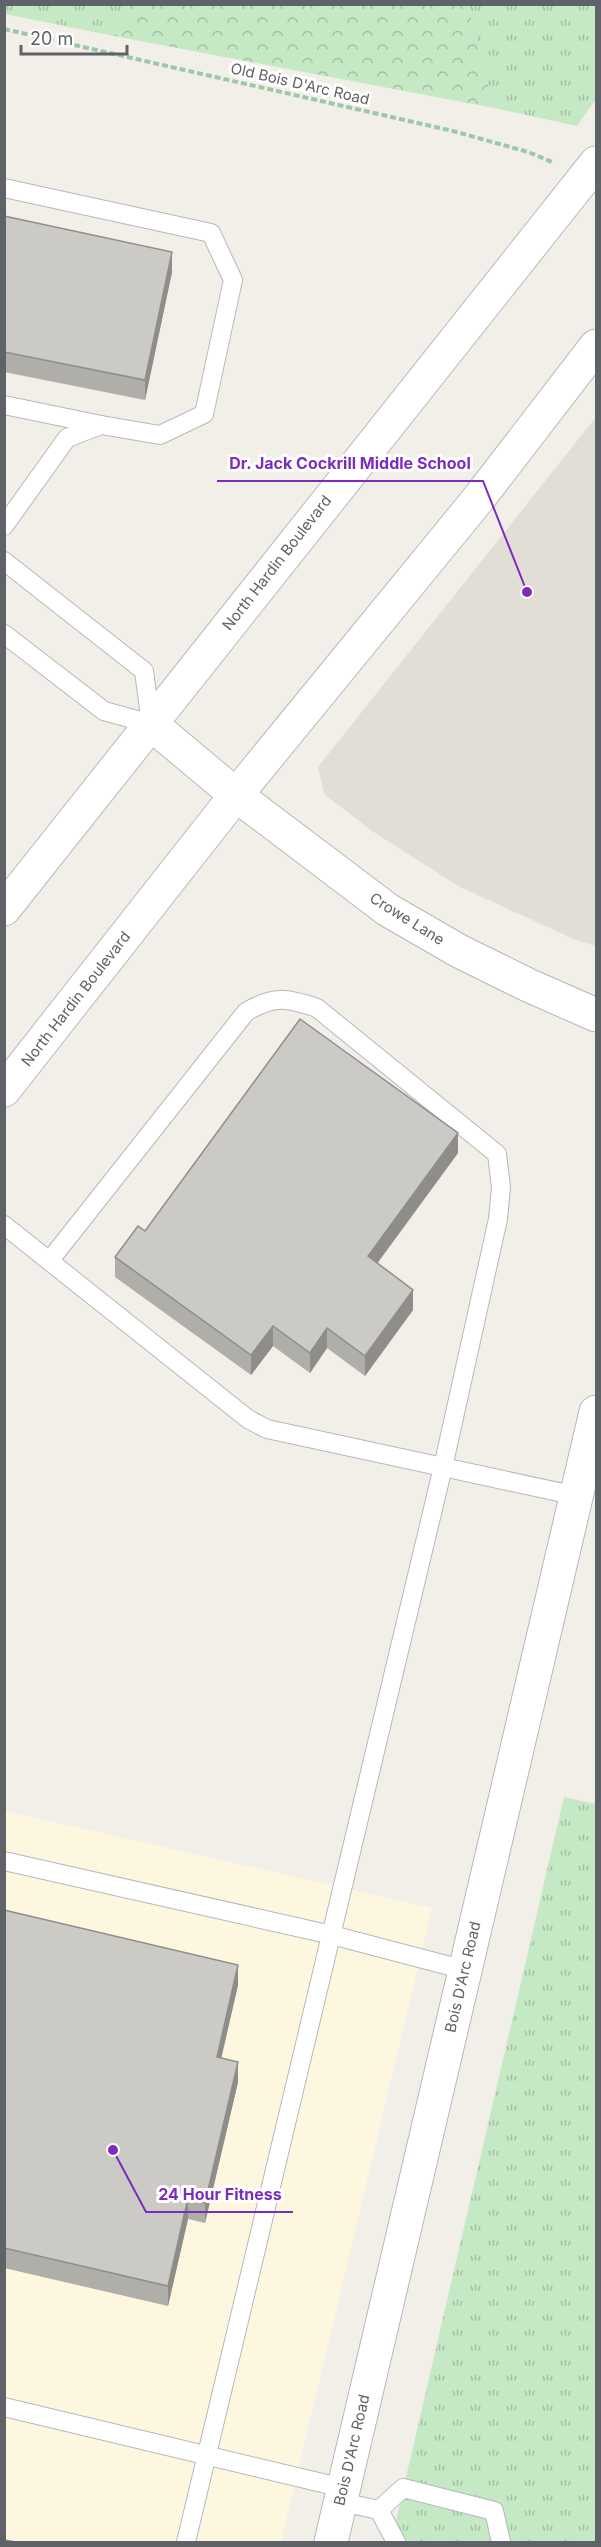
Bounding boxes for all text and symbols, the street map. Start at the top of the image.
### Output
scale bar [21,18,128,56]
text: 20 m [30,28,73,49]
street label: Old Bois D'Arc Road [229,58,371,109]
callout: Dr. Jack Cockrill Middle School [217,447,483,481]
text: Dr. Jack Cockrill Middle School [229,453,471,473]
street label: North Hardin Boulevard [218,491,335,634]
street label: Crowe Lane [366,888,448,949]
street label: North Hardin Boulevard [17,927,134,1070]
street label: Bois D'Arc Road [440,1919,485,2034]
callout: 24 Hour Fitness [146,2178,293,2212]
text: 24 Hour Fitness [158,2184,282,2204]
street label: Bois D'Arc Road [329,2392,374,2507]

